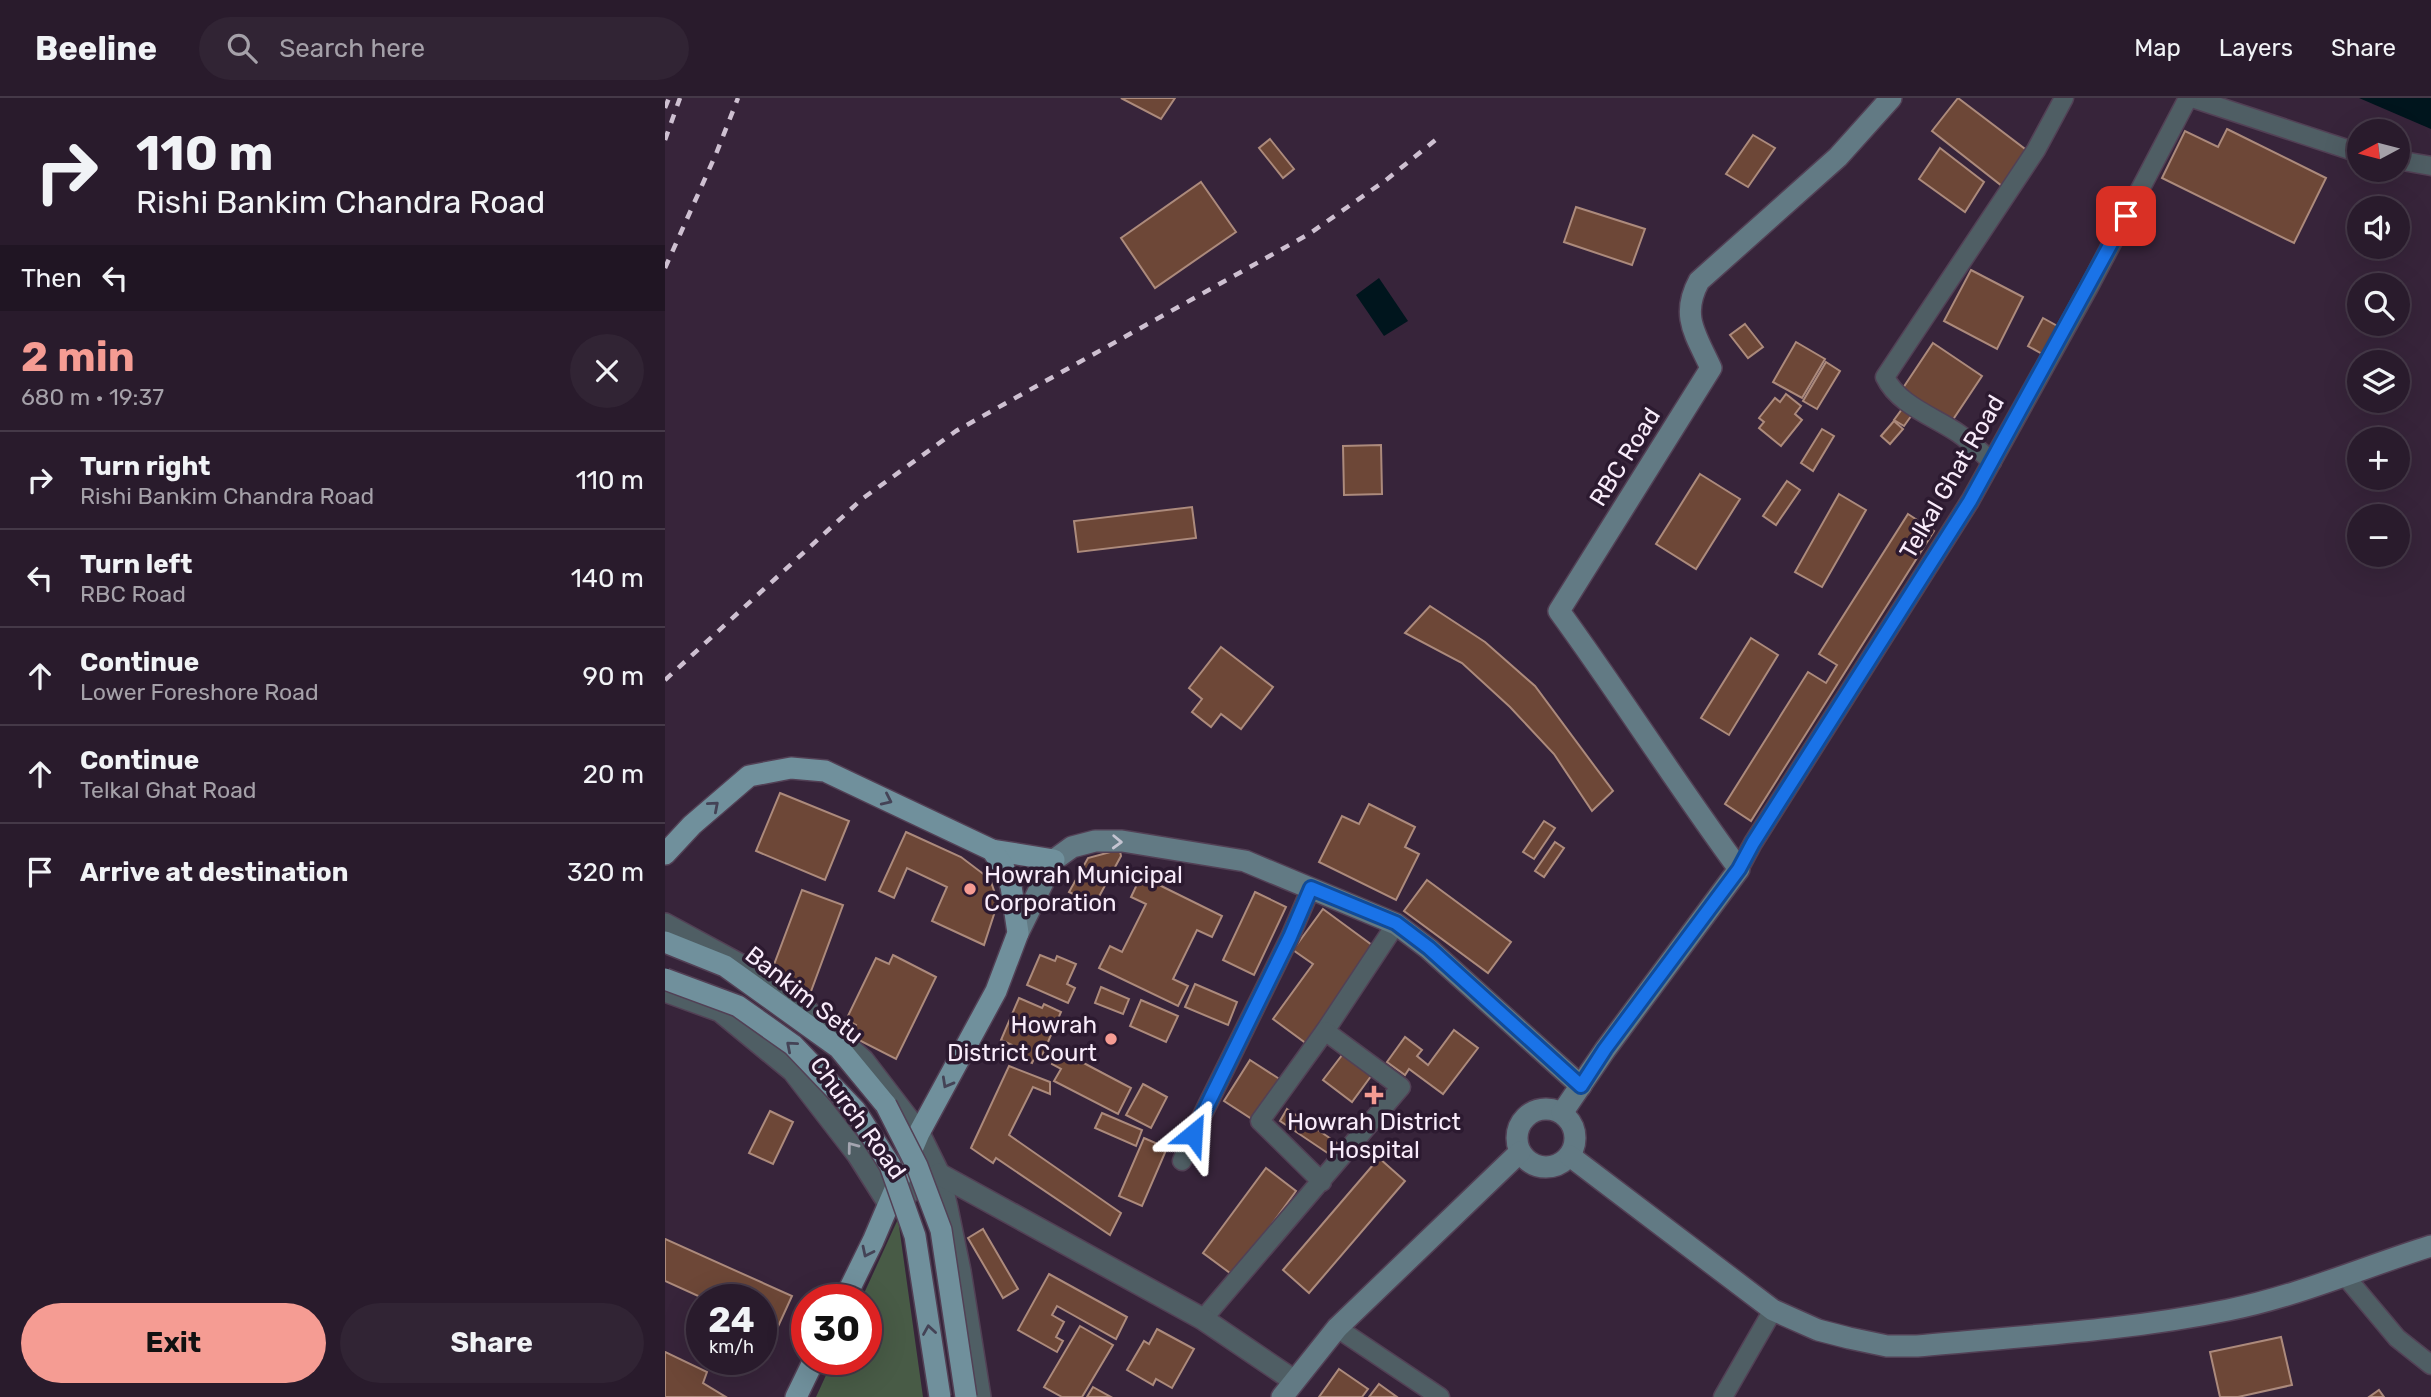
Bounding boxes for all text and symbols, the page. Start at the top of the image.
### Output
search box [199,17,689,80]
text: Beeline [35,29,157,68]
icon: search [223,29,261,67]
text: Search here [279,33,425,64]
text: Map [2134,34,2181,62]
text: Layers [2219,34,2293,62]
text: Share [2331,34,2396,62]
north arrow [2347,119,2410,182]
map controls [2347,119,2410,567]
text: 110 m [136,124,273,182]
icon: right [21,126,112,217]
text: Rishi Bankim Chandra Road [136,183,545,221]
pin [2096,186,2156,246]
button: sound [2347,196,2410,259]
icon: arrive [2107,197,2145,235]
icon: left [96,259,134,297]
text: Then [21,263,82,294]
button: search [2347,273,2410,336]
text: 2 min [21,332,135,382]
button: close [570,334,644,408]
button: layers [2347,350,2410,413]
text: 680 m · 19:37 [21,383,164,411]
street label: Telkal Ghat Road [1894,390,2010,564]
street label: RBC Road [1584,403,1666,511]
button: + [2347,427,2410,490]
text: Turn right [80,451,210,482]
icon: right [21,461,59,499]
text: 110 m [576,465,644,496]
text: Rishi Bankim Chandra Road [80,482,374,510]
button: − [2347,504,2410,567]
text: Turn left [80,549,192,580]
icon: left [21,559,59,597]
text: 140 m [571,563,644,594]
text: RBC Road [80,580,186,608]
text: Continue [80,647,199,678]
icon: ahead [21,657,59,695]
text: 90 m [583,661,644,692]
text: Lower Foreshore Road [80,678,319,706]
text: Continue [80,745,199,776]
icon: ahead [21,755,59,793]
text: 20 m [583,759,644,790]
text: Telkal Ghat Road [80,776,257,804]
one-way arrow [879,792,892,806]
one-way arrow [706,802,719,814]
one-way arrow [1112,834,1123,849]
icon: arrive [21,853,59,891]
text: Arrive at destination [80,857,348,888]
text: 320 m [567,857,644,888]
place label: Howrah Municipal Corporation [984,861,1183,917]
marker: Howrah Municipal Corporation [962,881,978,897]
street label: Bankim Setu [740,940,868,1050]
place label: Howrah District Court [947,1011,1097,1067]
marker: Howrah District Court [1103,1031,1119,1047]
one-way arrow [787,1042,800,1054]
street label: Church Road [804,1051,912,1185]
one-way arrow [941,1076,955,1088]
marker: Howrah District Hospital [1364,1085,1384,1105]
position arrow [1156,1097,1230,1171]
place label: Howrah District Hospital [1287,1108,1461,1164]
one-way arrow [847,1142,860,1154]
one-way arrow [861,1245,875,1257]
speed limit sign: 30 [791,1284,882,1375]
text: 24 [708,1299,755,1341]
button: Exit [21,1303,326,1383]
button: Share [340,1303,644,1383]
one-way arrow [922,1324,937,1335]
text: km/h [709,1336,754,1358]

